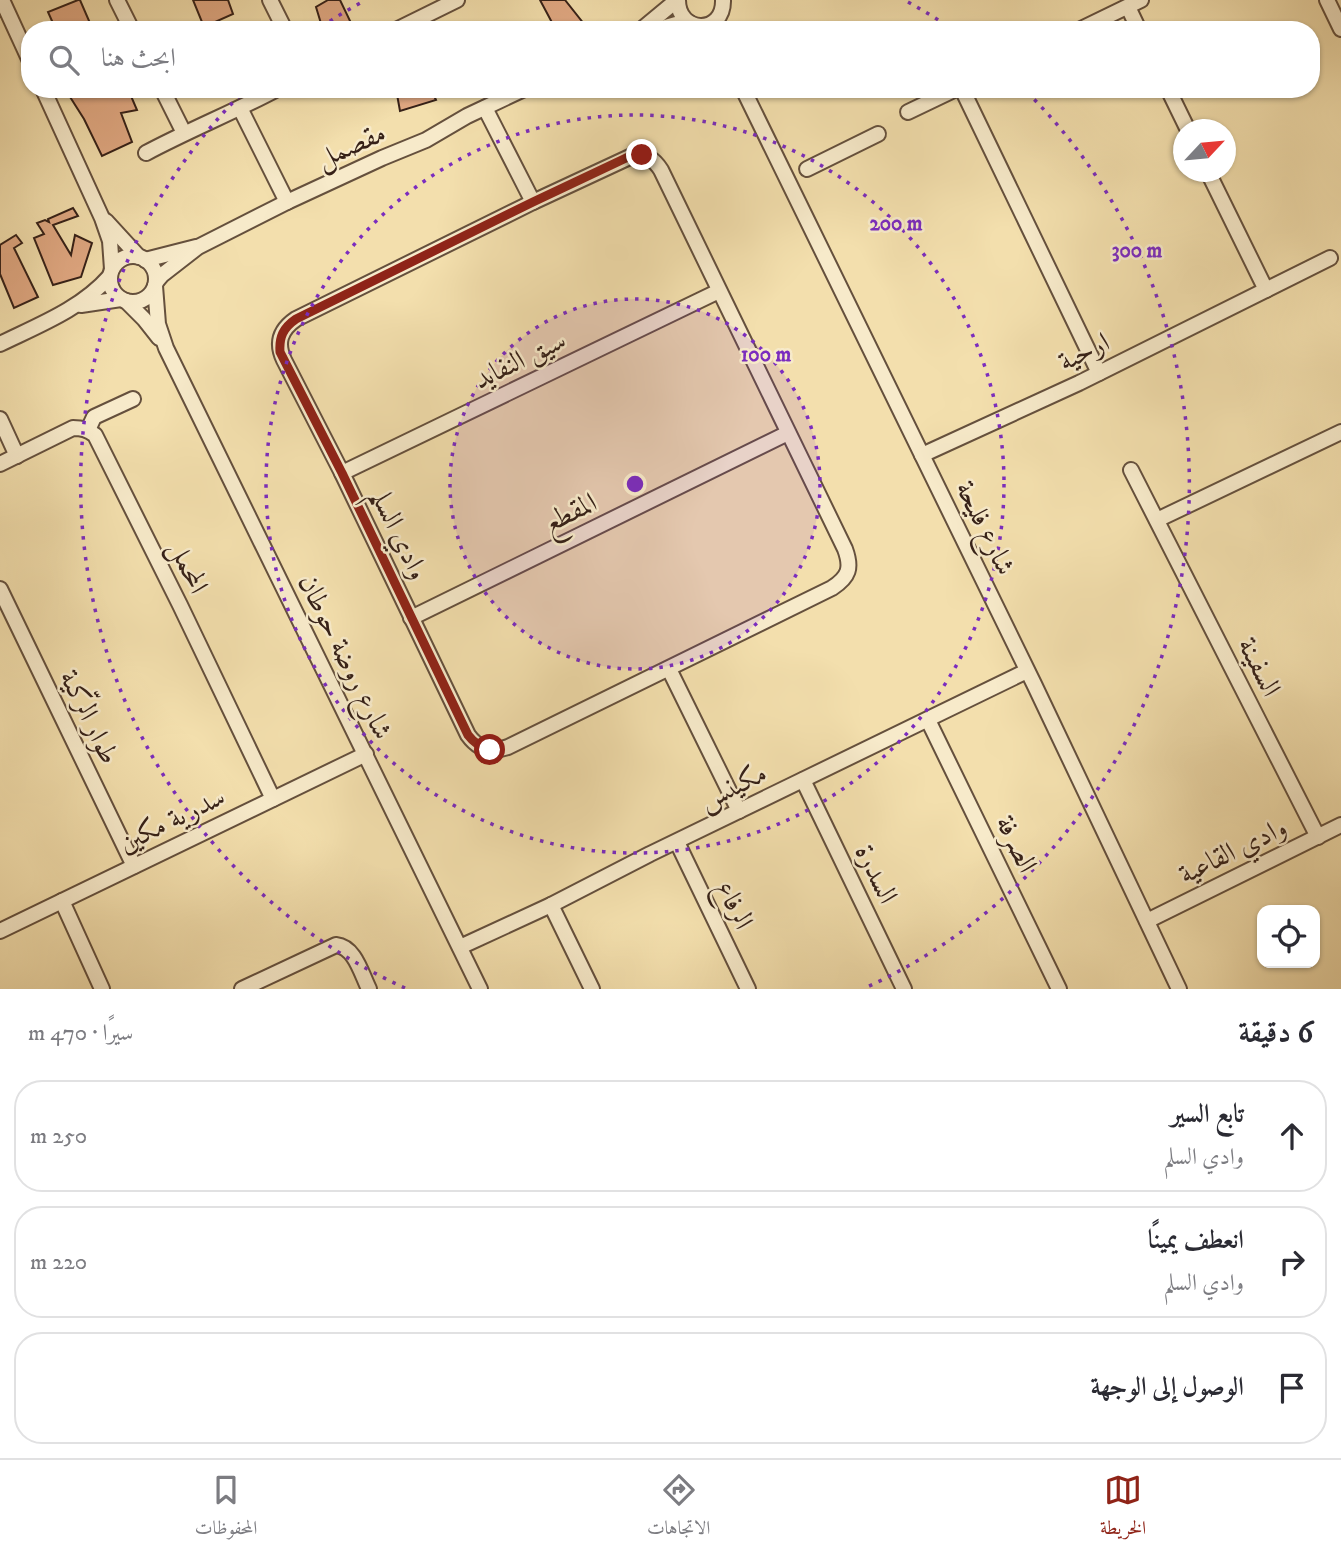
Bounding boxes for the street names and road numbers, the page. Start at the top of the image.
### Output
street label: مقصمل [311,115,392,178]
street label: سيق النفايد [468,323,572,397]
street label: ارحية [1052,325,1116,379]
street label: شارع فليحة [943,475,1023,583]
street label: وادي السلم [353,482,436,590]
street label: المقطع [537,485,606,547]
street label: المحمل [159,535,216,600]
street label: شارع روضة حوطان [285,569,400,748]
street label: السفينة [1229,632,1289,702]
street label: طوار الرّكية [51,663,130,770]
street label: مكينس [693,756,773,818]
street label: سدرية مكين [113,779,231,861]
street label: الصرفة [987,810,1045,878]
street label: وادي القاعية [1173,810,1295,896]
street label: السدرة [847,839,905,909]
street label: الرفاع [703,875,761,937]

